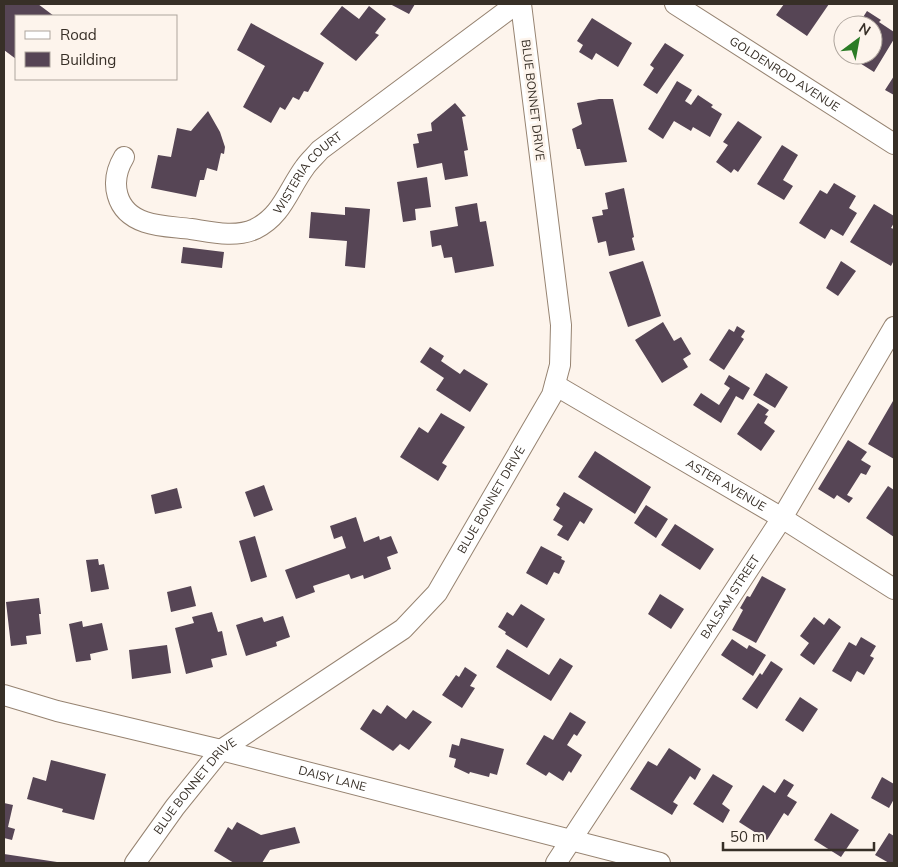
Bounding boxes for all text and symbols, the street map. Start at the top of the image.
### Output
legend [15,15,178,80]
north arrow [833,15,883,65]
text: N [856,19,874,39]
text: Road [60,25,97,44]
street label: GOLDENROD AVENUE [727,33,843,114]
street label: BLUE BONNET DRIVE [519,39,548,161]
text: Building [60,50,116,69]
street label: WISTERIA COURT [269,128,345,217]
street label: BLUE BONNET DRIVE [454,443,528,556]
street label: ASTER AVENUE [683,455,769,514]
street label: BALSAM STREET [697,551,763,641]
street label: BLUE BONNET DRIVE [150,734,239,837]
street label: DAISY LANE [297,762,368,794]
scale bar [723,820,874,852]
text: 50 m [730,827,765,846]

